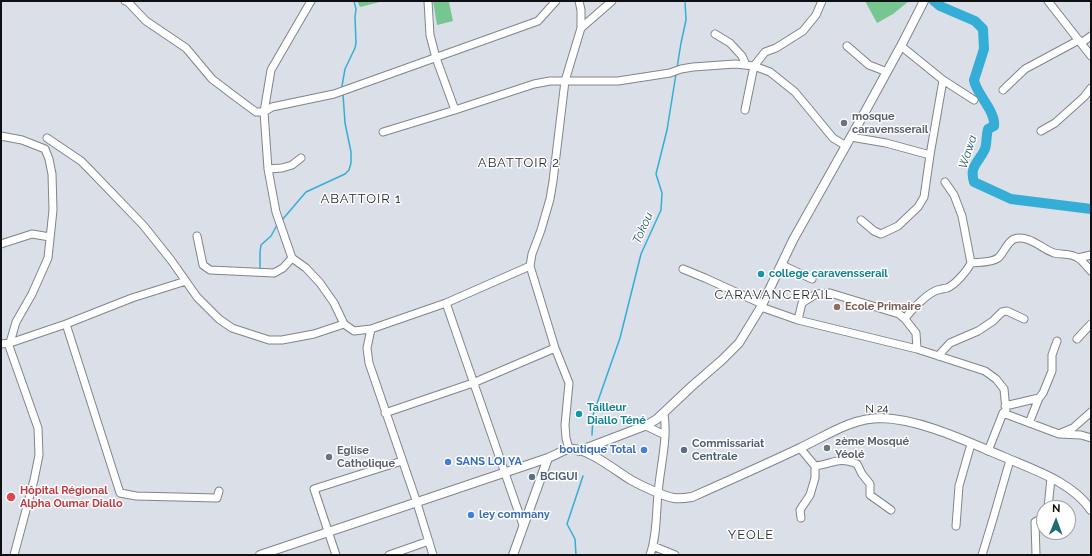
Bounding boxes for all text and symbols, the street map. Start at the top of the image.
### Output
place label: mosque caravensserail [852,110,928,136]
marker: mosque caravensserail [839,118,849,128]
water label: Wawa [956,133,980,171]
district label: ABATTOIR 2 [478,155,560,171]
district label: ABATTOIR 1 [320,191,402,207]
water label: Tokou [630,210,656,246]
place label: college caravensserail [769,267,888,281]
marker: college caravensserail [756,269,766,279]
district label: CARAVANCERAIL [715,287,833,303]
place label: Ecole Primaire [845,300,921,314]
marker: Ecole Primaire [832,302,842,312]
place label: Tailleur Diallo Téné [587,401,646,427]
street label: N 24 [865,402,889,416]
marker: Tailleur Diallo Téné [574,409,584,419]
place label: 2ème Mosqué Yéolé [835,435,909,461]
place label: Commissariat Centrale [692,437,764,463]
place label: boutique Total [559,443,636,457]
marker: 2ème Mosqué Yéolé [822,443,832,453]
place label: Eglise Catholique [337,444,395,470]
marker: boutique Total [639,445,649,455]
marker: Commissariat Centrale [679,445,689,455]
marker: Eglise Catholique [324,452,334,462]
place label: SANS LOI YA [456,455,522,469]
marker: SANS LOI YA [443,457,453,467]
place label: BCIGUI [540,470,578,484]
marker: BCIGUI [527,472,537,482]
place label: Hôpital Régional Alpha Oumar Diallo [20,484,123,510]
marker: Hôpital Régional Alpha Oumar Diallo [5,491,17,503]
north arrow [1036,500,1076,540]
text: N [1052,502,1061,515]
place label: ley commany [479,508,550,522]
marker: ley commany [466,510,476,520]
district label: YEOLE [728,527,774,543]

